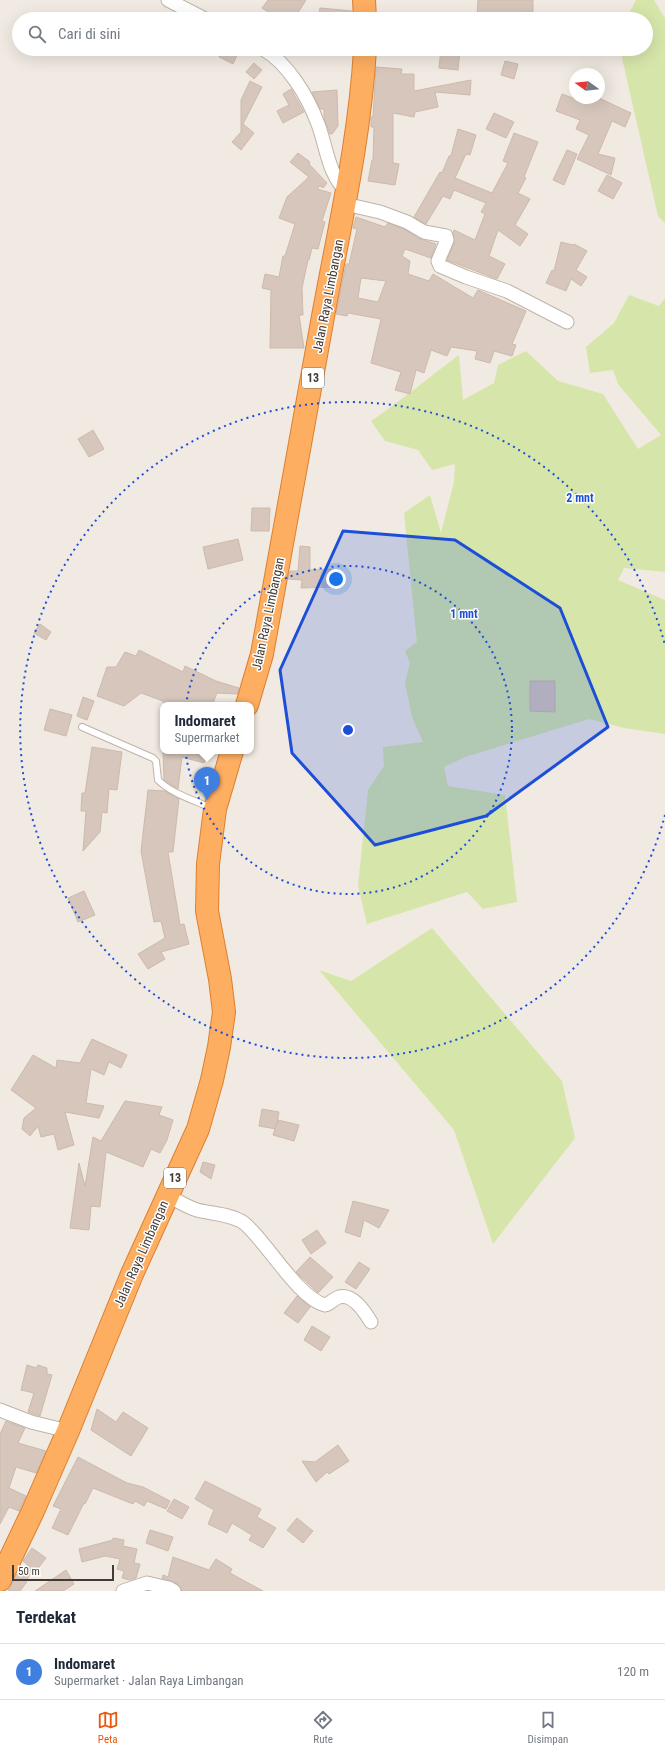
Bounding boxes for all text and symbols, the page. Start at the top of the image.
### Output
search box [12,12,653,56]
icon: search [26,23,48,45]
text: Cari di sini [58,25,120,43]
north arrow [569,68,605,104]
street label: Jalan Raya Limbangan [310,238,346,354]
road number: 13 [302,368,324,388]
text: 2 mnt [566,491,594,505]
street label: Jalan Raya Limbangan [249,556,287,672]
your location [326,569,346,589]
text: 1 mnt [450,607,478,621]
popup [160,702,254,754]
text: Indomaret [174,712,236,730]
centre of rings [341,723,355,737]
text: Supermarket [174,730,240,745]
pin: 1 [194,767,220,800]
road number: 13 [164,1168,186,1188]
street label: Jalan Raya Limbangan [111,1198,171,1310]
scale bar [12,1563,114,1582]
text: 50 m [18,1565,40,1578]
text: Terdekat [16,1607,76,1627]
text: Indomaret [54,1655,115,1673]
text: 1 [26,1664,32,1679]
text: 120 m [617,1664,649,1679]
text: Supermarket · Jalan Raya Limbangan [54,1673,244,1688]
tab: Peta [97,1709,119,1746]
tab: Rute [312,1709,334,1746]
tab: Disimpan [528,1709,568,1746]

